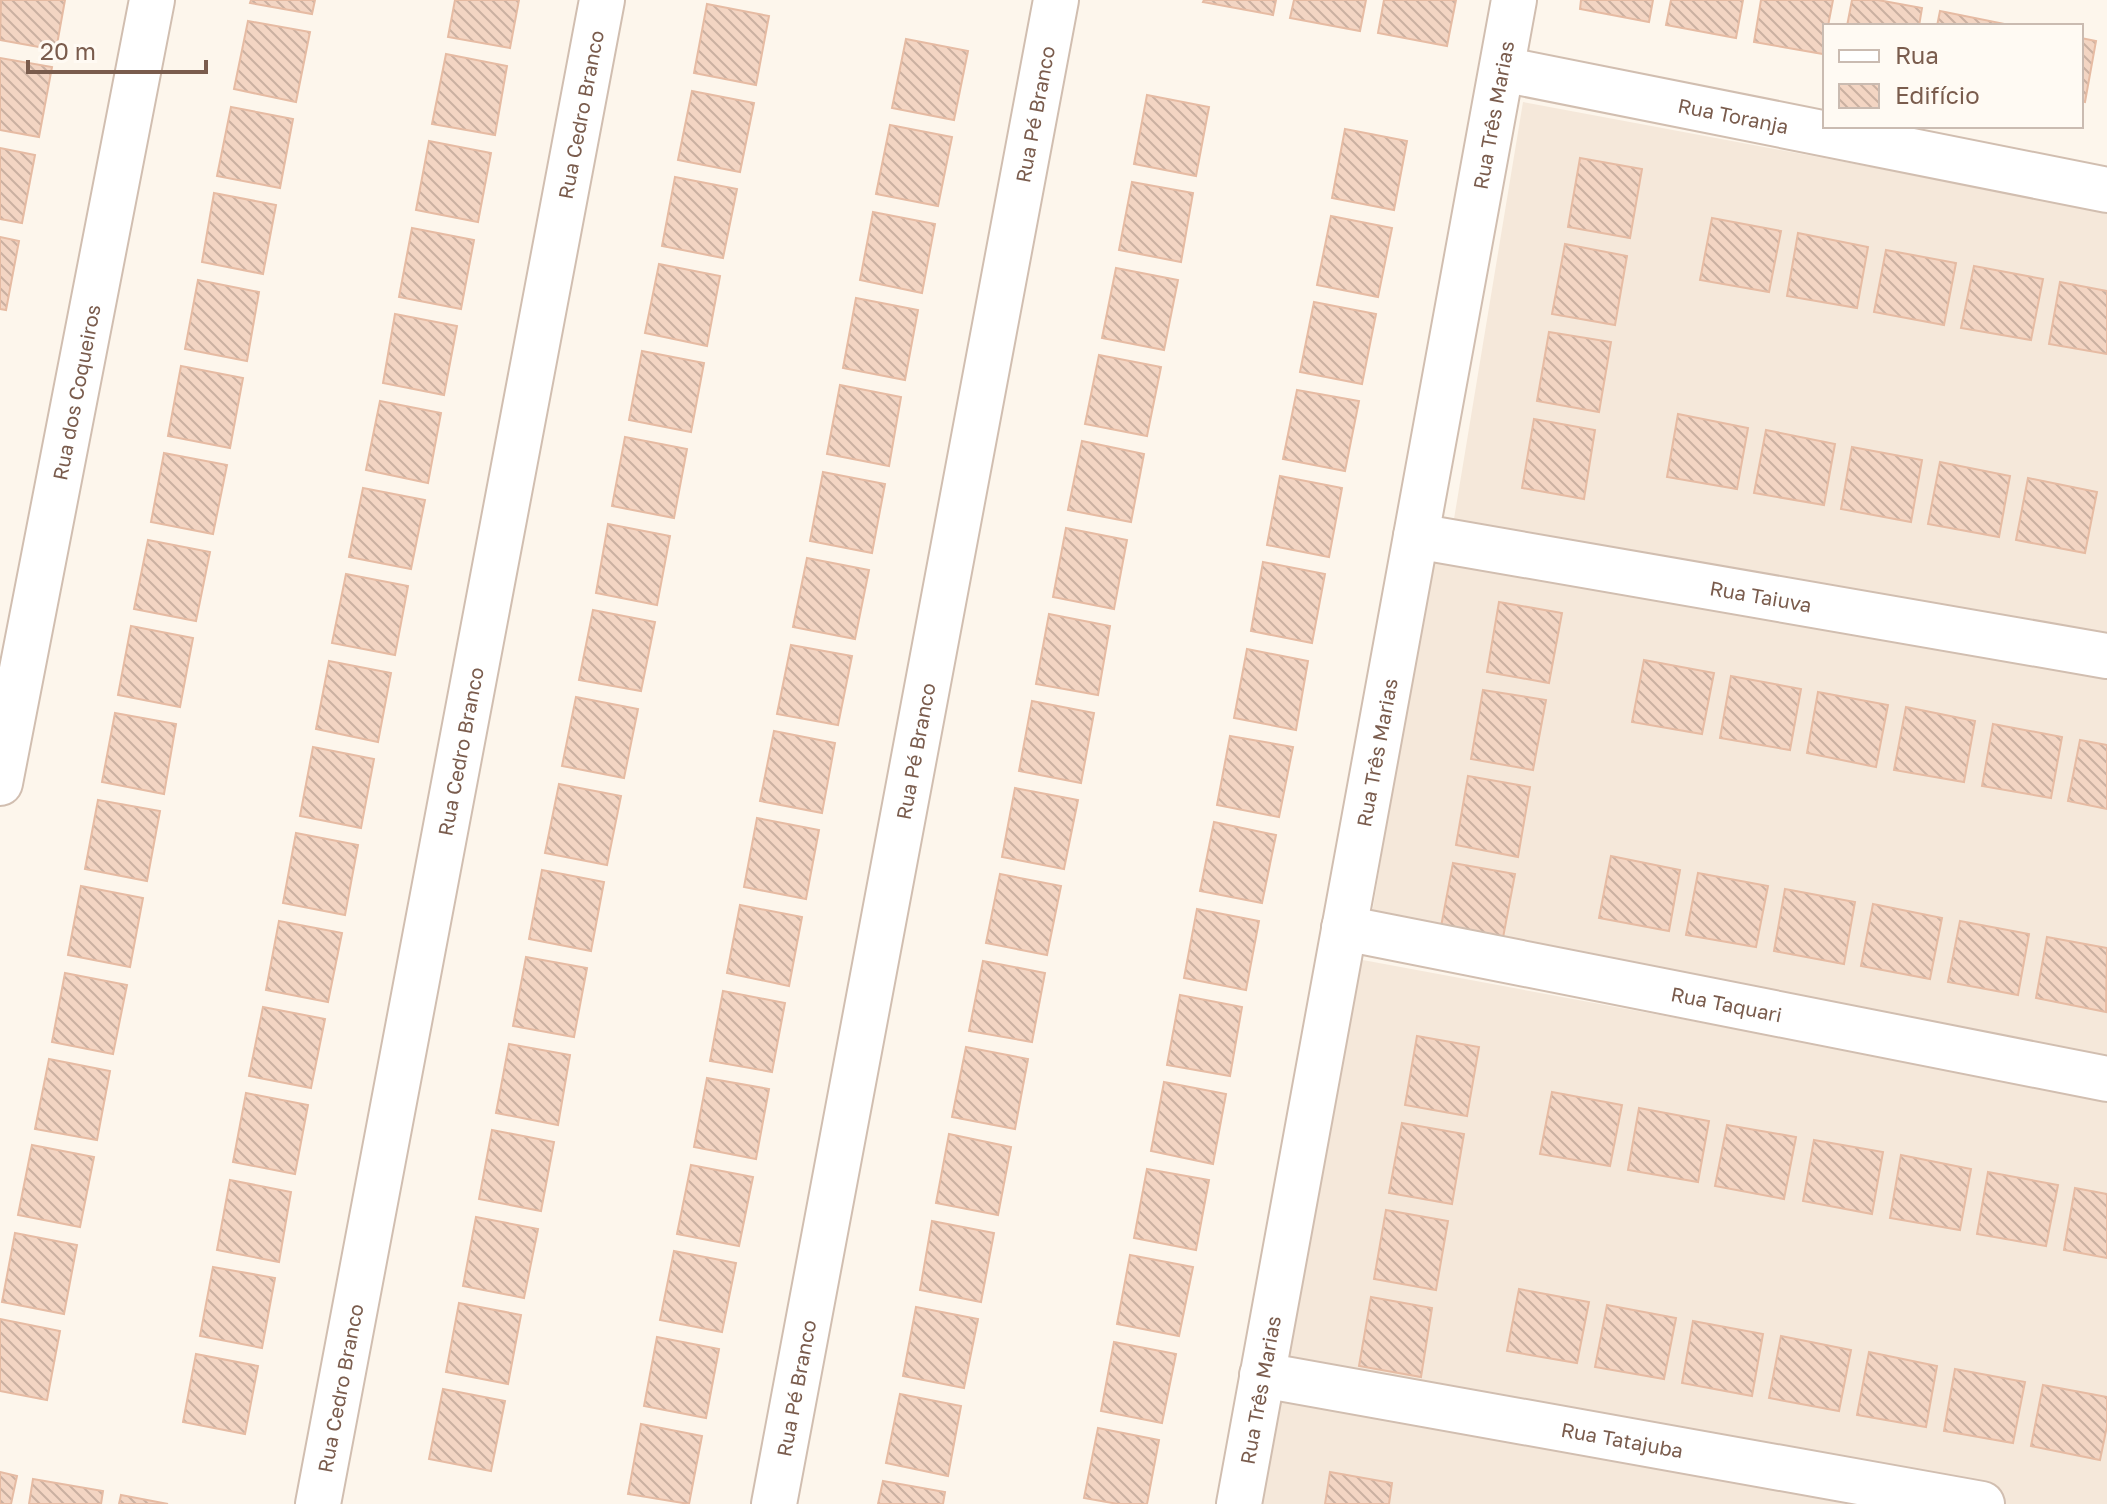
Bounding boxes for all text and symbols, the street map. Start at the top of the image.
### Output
scale bar [28,24,206,74]
legend [1823,24,2083,128]
street label: Rua Cedro Branco [553,28,608,201]
text: 20 m [40,36,96,65]
street label: Rua Três Marias [1468,39,1518,191]
text: Rua [1895,40,1939,69]
street label: Rua Pé Branco [1010,44,1059,185]
text: Edifício [1895,80,1980,109]
street label: Rua Toranja [1676,93,1791,138]
street label: Rua dos Coqueiros [47,302,105,482]
street label: Rua Taiuva [1708,575,1814,617]
street label: Rua Cedro Branco [432,665,488,838]
street label: Rua Três Marias [1351,676,1402,829]
street label: Rua Pé Branco [891,681,940,821]
street label: Rua Taquari [1669,981,1784,1026]
street label: Rua Cedro Branco [312,1302,368,1474]
street label: Rua Três Marias [1235,1314,1285,1466]
street label: Rua Pé Branco [771,1318,820,1458]
street label: Rua Tatajuba [1559,1417,1685,1462]

